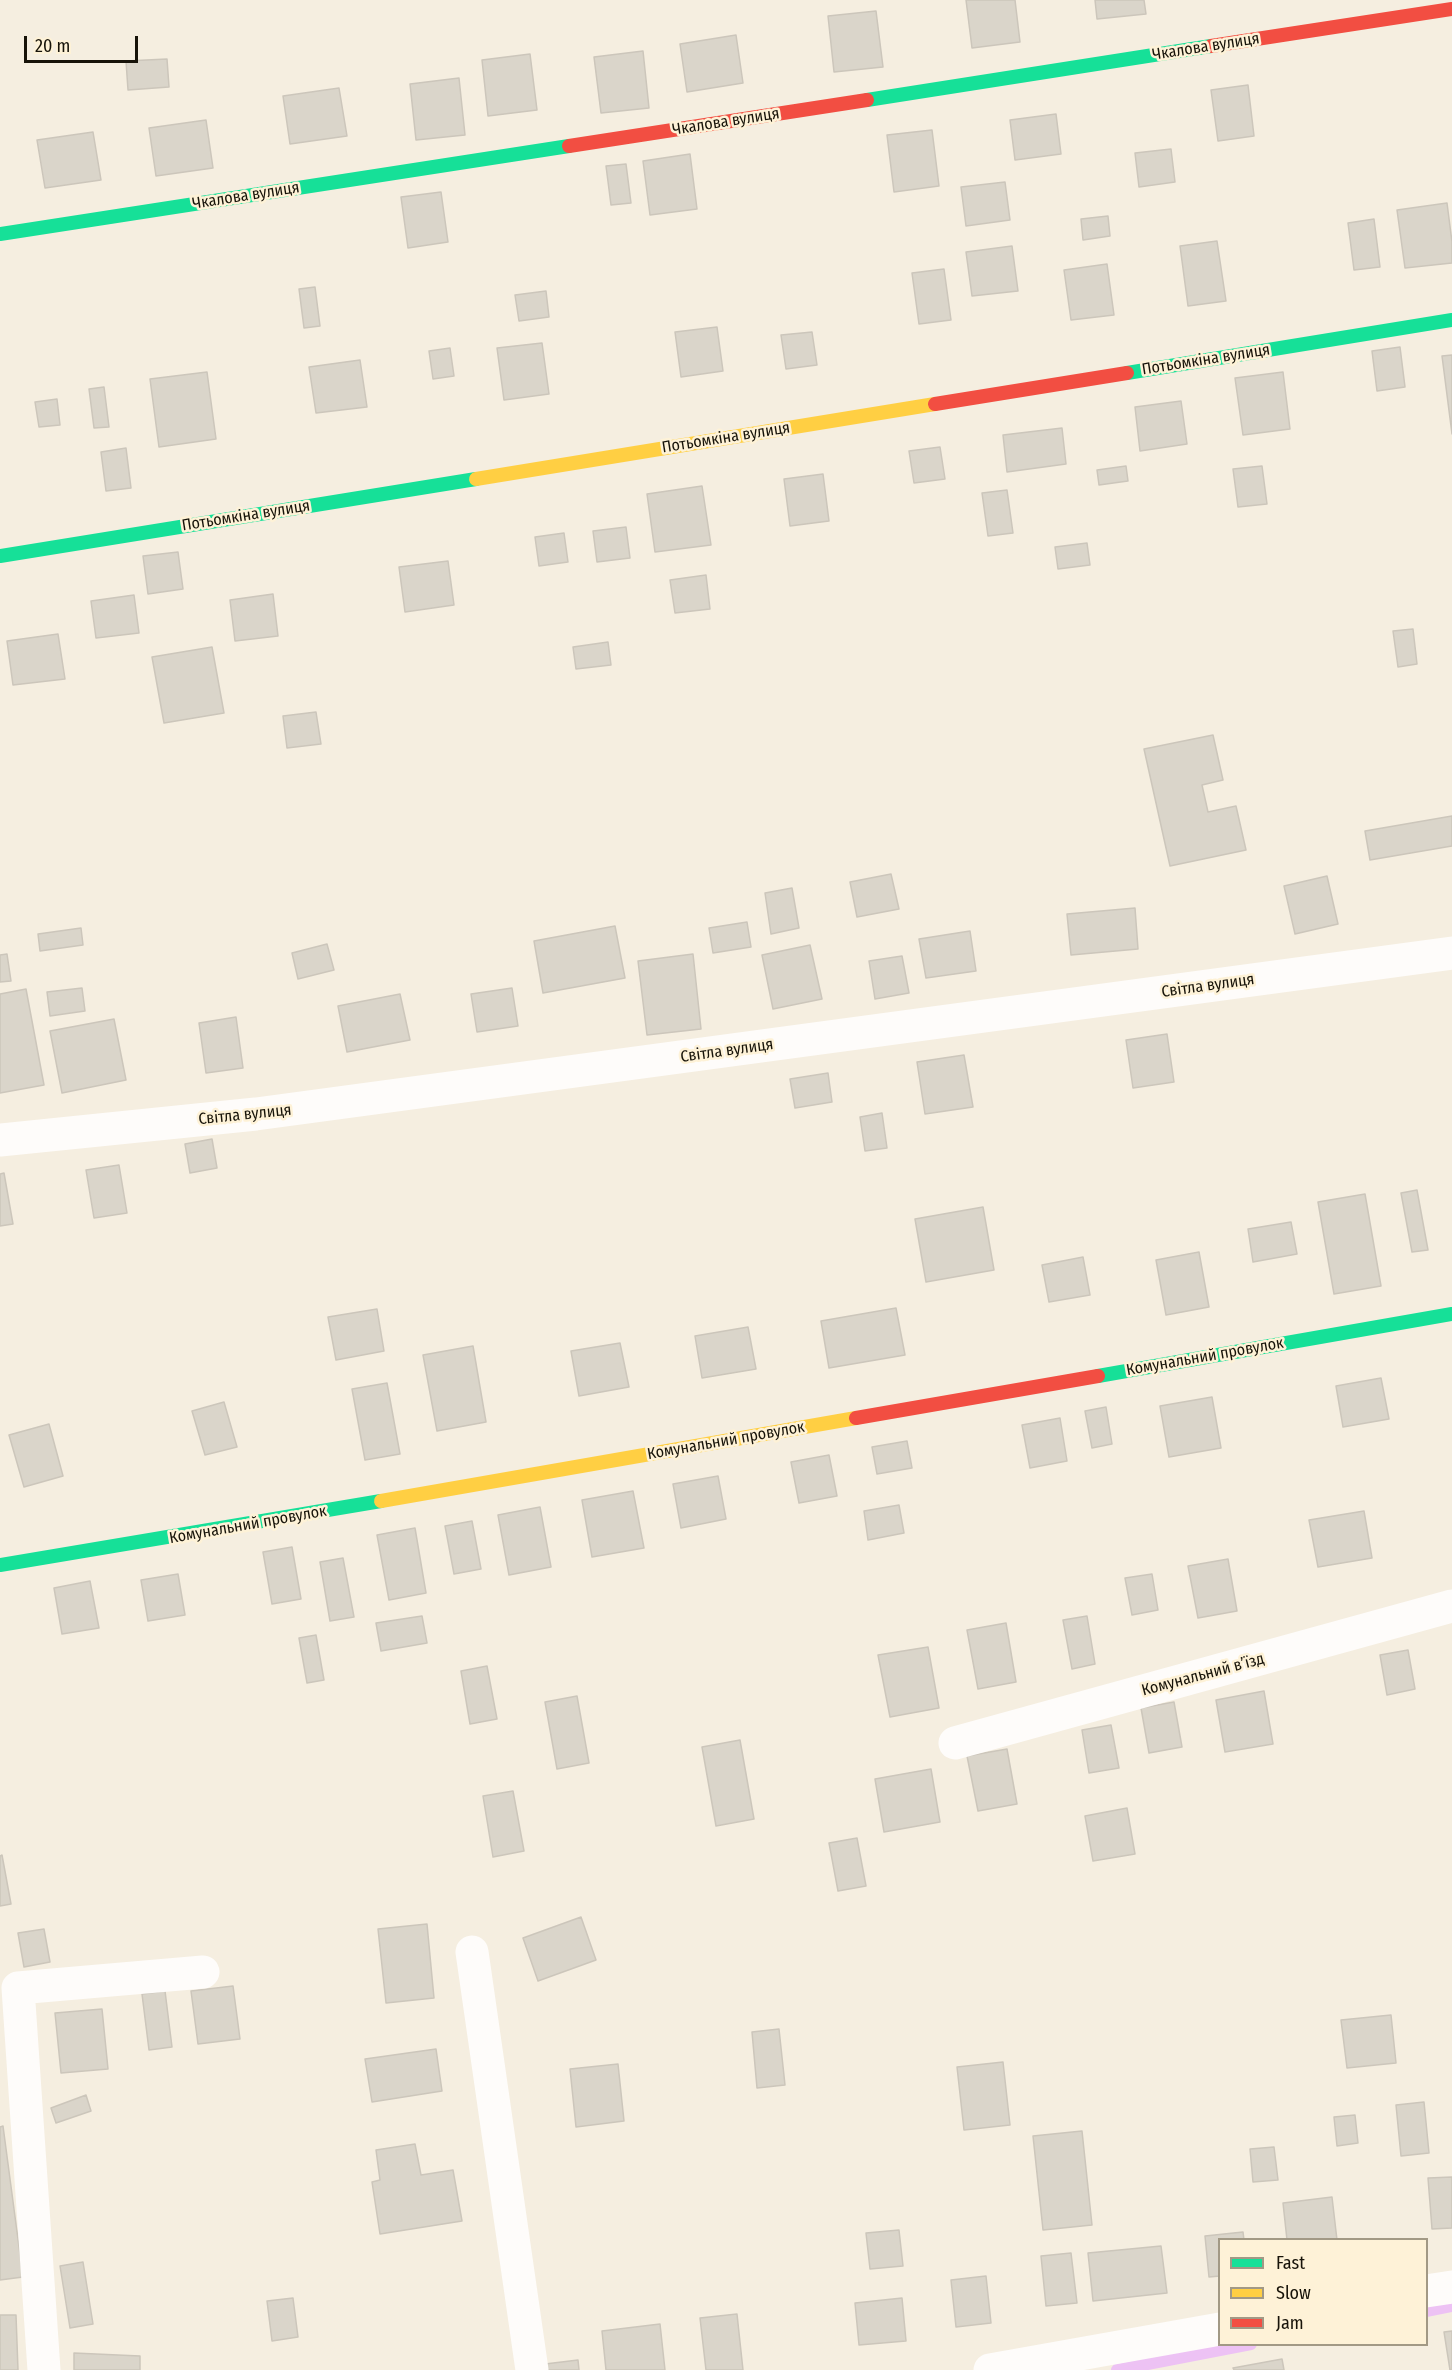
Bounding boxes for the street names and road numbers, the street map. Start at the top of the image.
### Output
street label: Чкалова вулиця [1151,29,1261,65]
street label: Чкалова вулиця [671,104,781,140]
street label: Чкалова вулиця [191,178,301,214]
street label: Потьомкіна вулиця [1141,340,1271,380]
street label: Потьомкіна вулиця [661,418,791,458]
street label: Потьомкіна вулиця [181,496,311,536]
street label: Світла вулиця [1160,970,1256,1002]
street label: Світла вулиця [679,1035,775,1067]
street label: Світла вулиця [197,1101,293,1129]
street label: Комунальний провулок [1125,1334,1285,1380]
street label: Комунальний провулок [646,1418,806,1464]
street label: Комунальний провулок [168,1502,328,1548]
street label: Комунальний в’їзд [1140,1649,1266,1701]

